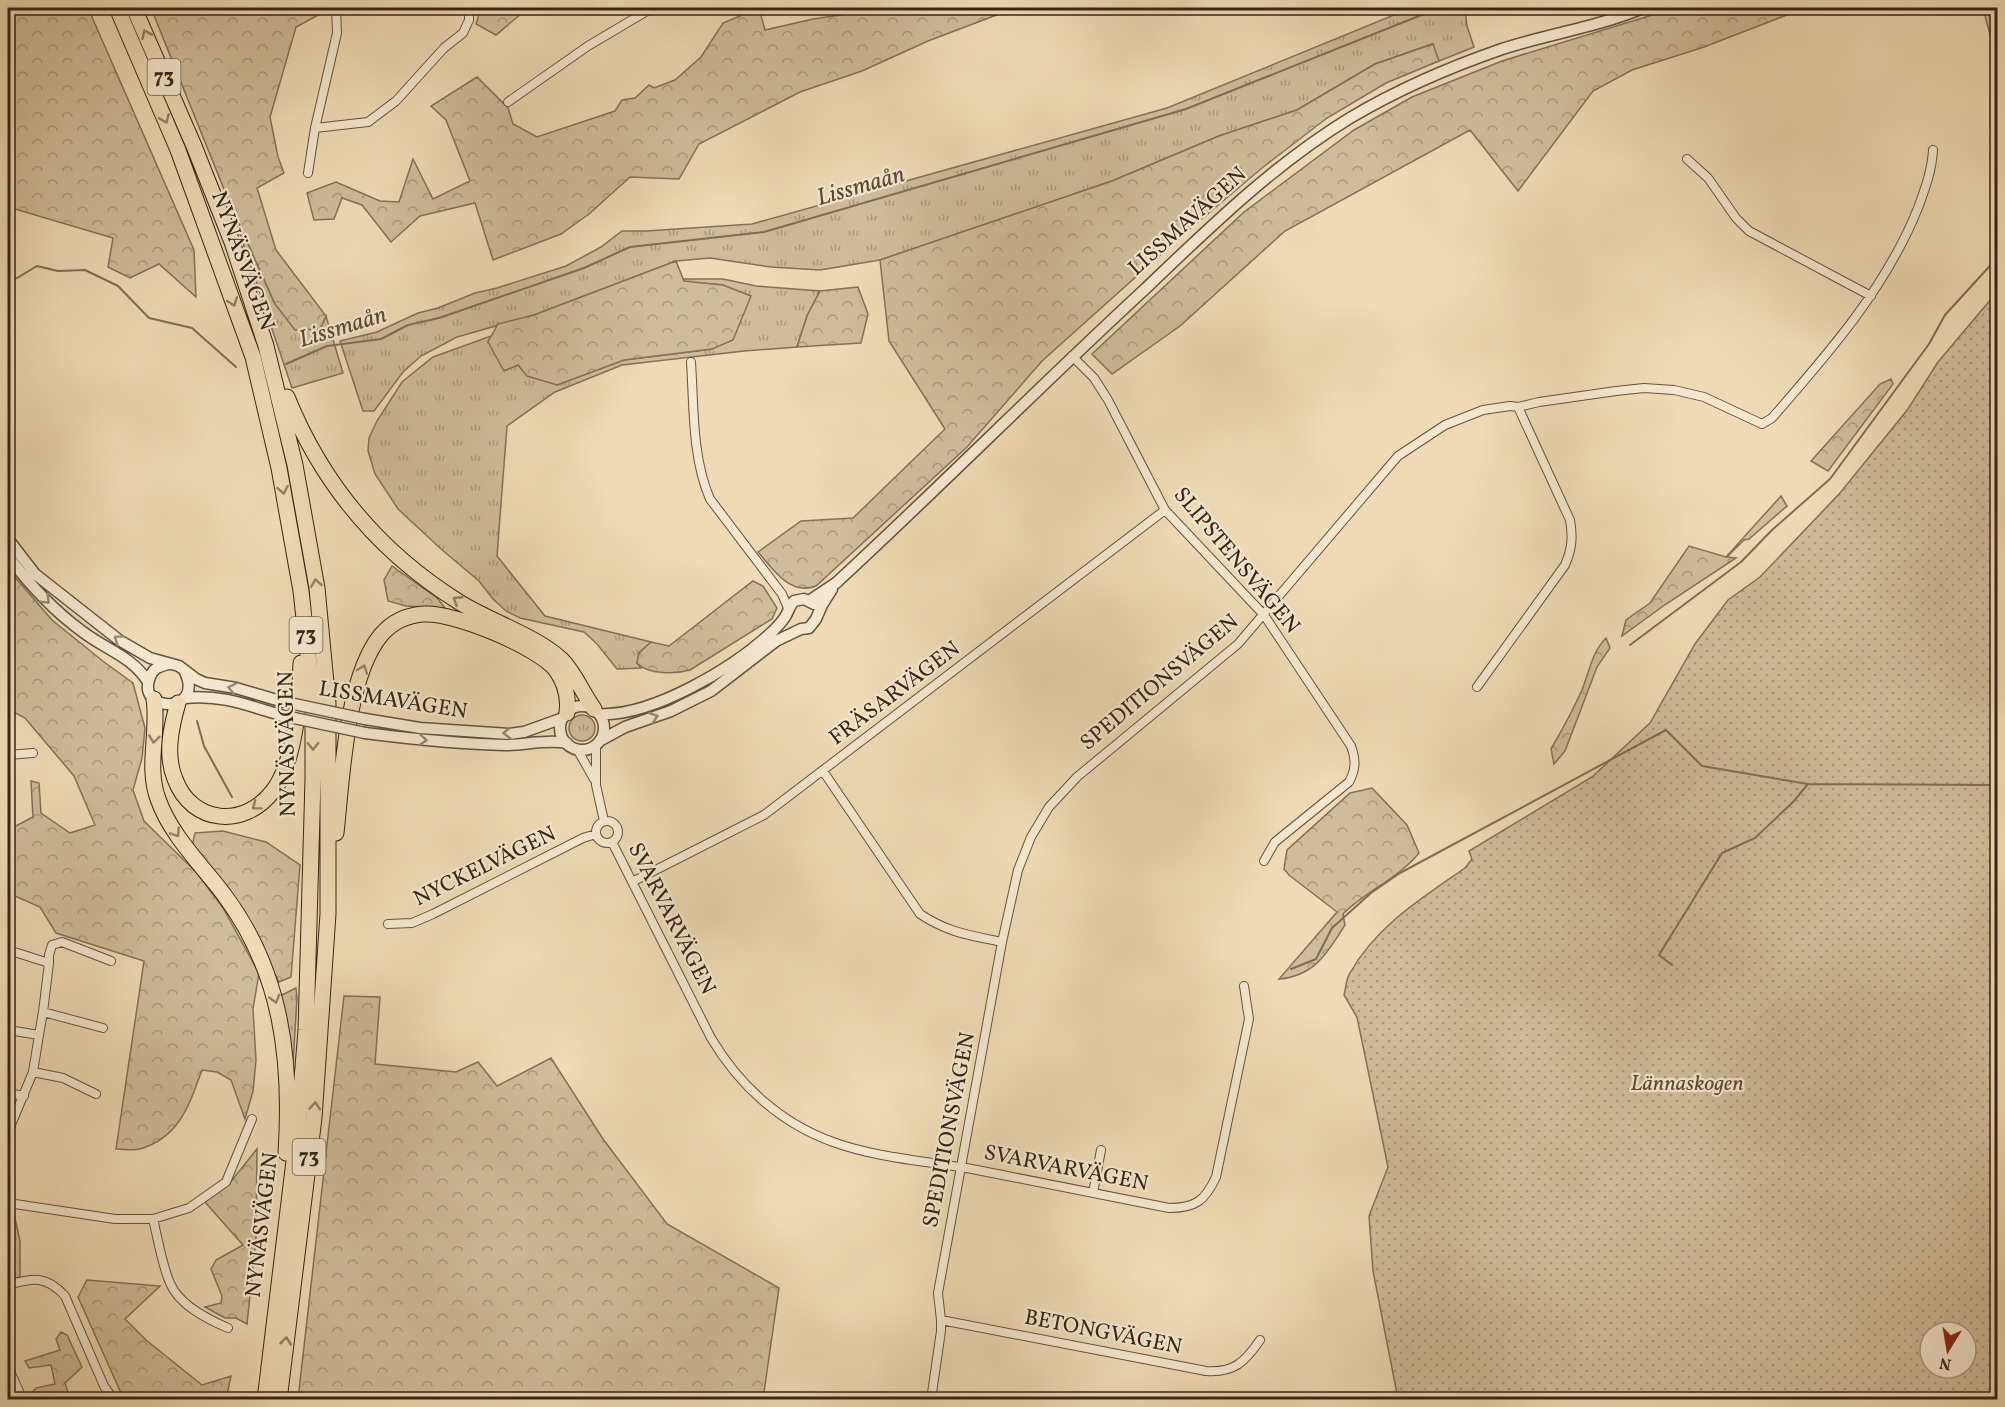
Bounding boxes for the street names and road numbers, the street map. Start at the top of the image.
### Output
road number: 73 [148,59,180,95]
street label: LISSMAVÄGEN [1122,160,1254,284]
street label: NYNÄSVÄGEN [202,187,282,335]
street label: SLIPSTENSVÄGEN [1165,481,1307,641]
street label: SPEDITIONSVÄGEN [1074,607,1246,759]
road number: 73 [290,617,322,653]
street label: FRÄSARVÄGEN [823,634,967,754]
street label: NYNÄSVÄGEN [271,671,305,817]
street label: LISSMAVÄGEN [317,674,469,728]
street label: NYCKELVÄGEN [409,819,561,915]
street label: SVARVARVÄGEN [619,838,723,1000]
street label: SPEDITIONSVÄGEN [916,1030,984,1230]
street label: SVARVARVÄGEN [981,1138,1151,1200]
road number: 73 [292,1139,326,1175]
street label: NYNÄSVÄGEN [239,1151,287,1299]
street label: BETONGVÄGEN [1022,1303,1184,1363]

